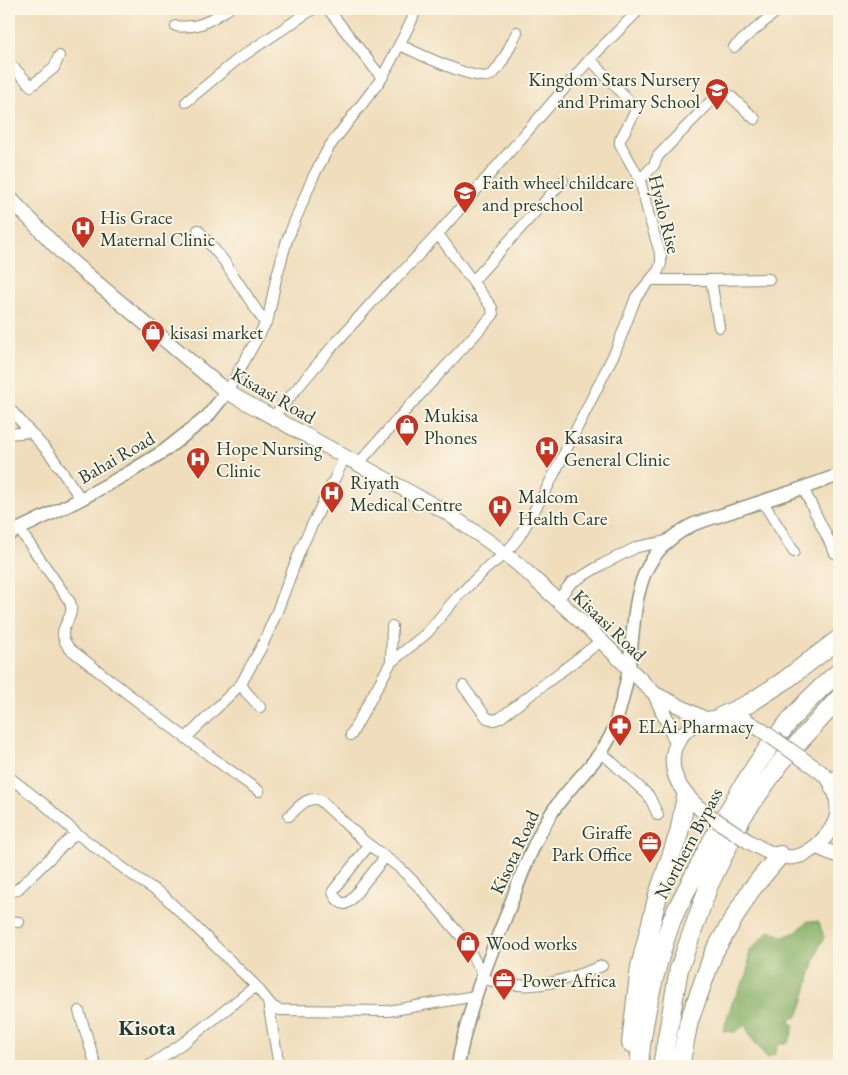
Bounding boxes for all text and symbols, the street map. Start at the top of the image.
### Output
place label: Kingdom Stars Nursery and Primary School [528,67,701,114]
school or university icon: Kingdom Stars Nursery and Primary School [704,77,730,111]
place label: Faith wheel childcare and preschool [482,170,634,217]
street label: Hyalo Rise [643,172,686,256]
school or university icon: Faith wheel childcare and preschool [452,180,478,214]
place label: His Grace Maternal Clinic [100,205,215,252]
hospital icon: His Grace Maternal Clinic [70,215,96,249]
shop icon: kisasi market [140,319,166,353]
place label: kisasi market [170,320,263,345]
street label: Kisaasi Road [227,361,321,430]
place label: Mukisa Phones [424,403,479,450]
shop icon: Mukisa Phones [394,413,420,447]
street label: Bahai Road [73,425,159,489]
place label: Kasasira General Clinic [564,425,670,472]
hospital icon: Kasasira General Clinic [534,435,560,469]
place label: Hope Nursing Clinic [216,436,323,483]
hospital icon: Hope Nursing Clinic [185,446,211,480]
place label: Riyath Medical Centre [350,470,462,517]
hospital icon: Riyath Medical Centre [319,480,345,514]
place label: Malcom Health Care [518,484,607,531]
hospital icon: Malcom Health Care [487,494,513,528]
street label: Kisaasi Road [567,584,652,667]
pharmacy icon: ELAi Pharmacy [607,713,633,747]
place label: ELAi Pharmacy [638,714,754,739]
street label: Northern Bypass [649,783,728,903]
street label: Kisota Road [484,806,545,898]
place label: Giraffe Park Office [552,820,632,867]
office icon: Giraffe Park Office [637,830,663,864]
shop icon: Wood works [455,930,481,964]
place label: Wood works [486,931,577,956]
office icon: Power Africa [491,967,517,1001]
place label: Power Africa [522,968,616,993]
district label: Kisota [118,1014,176,1041]

